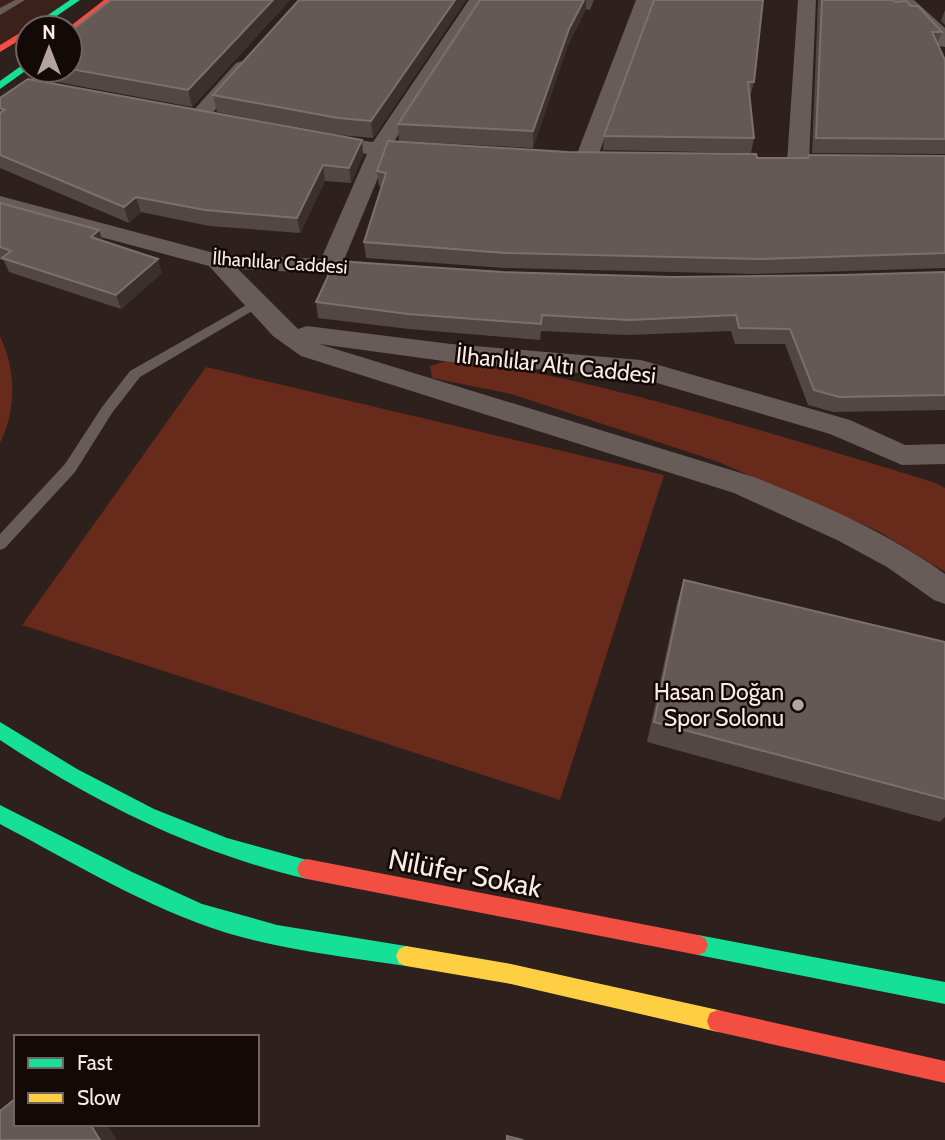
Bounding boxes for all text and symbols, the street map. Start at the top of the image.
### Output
north arrow [14,14,84,84]
text: N [42,21,56,44]
street label: İlhanlılar Caddesi [212,246,348,279]
street label: İlhanlılar Altı Caddesi [455,341,657,389]
place label: Hasan Doğan Spor Solonu [654,678,784,732]
marker: Hasan Doğan Spor Solonu [790,697,806,713]
street label: Nilüfer Sokak [386,841,545,905]
legend [14,1035,259,1126]
text: Fast [77,1050,113,1075]
text: Slow [77,1085,121,1110]

